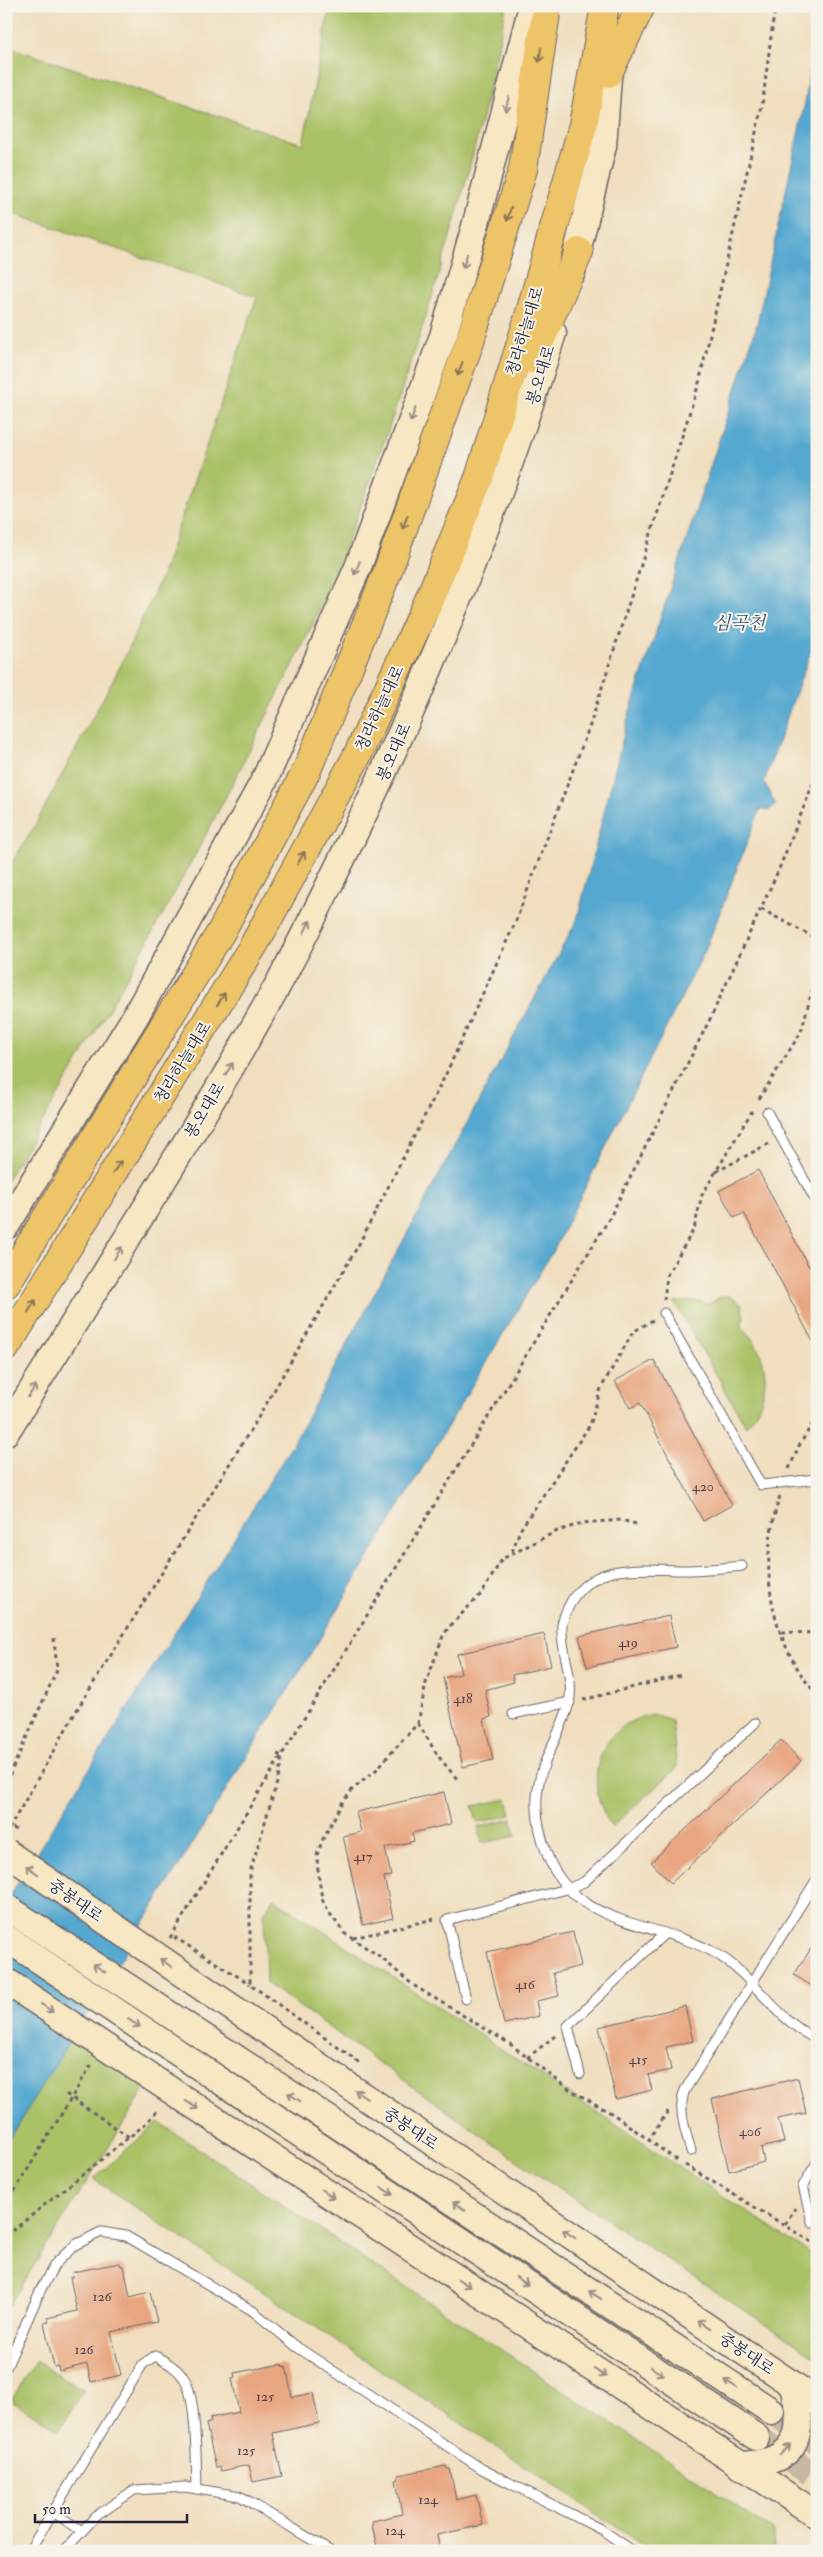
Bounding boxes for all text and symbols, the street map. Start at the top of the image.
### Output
one-way arrow [534,46,544,62]
one-way arrow [502,96,511,112]
one-way arrow [504,205,514,221]
one-way arrow [460,253,470,269]
street label: 청라하늘대로 [502,284,548,379]
street label: 봉오대로 [522,342,560,408]
one-way arrow [455,360,464,376]
one-way arrow [408,407,417,422]
one-way arrow [400,513,409,529]
one-way arrow [352,560,361,575]
water label: 심곡천 [713,612,767,635]
street label: 청라하늘대로 [351,662,409,755]
street label: 봉오대로 [372,720,416,785]
one-way arrow [296,851,306,866]
one-way arrow [302,919,312,934]
one-way arrow [216,993,226,1007]
street label: 청라하늘대로 [150,1017,216,1107]
one-way arrow [224,1062,234,1076]
street label: 봉오대로 [180,1078,230,1142]
one-way arrow [112,1161,122,1175]
one-way arrow [113,1246,123,1260]
one-way arrow [27,1299,37,1313]
one-way arrow [27,1384,37,1398]
house number: 420 [692,1478,714,1495]
house number: 419 [618,1634,638,1651]
house number: 418 [453,1690,473,1707]
house number: 417 [354,1848,373,1865]
one-way arrow [26,1865,40,1875]
street label: 중봉대로 [44,1875,107,1927]
one-way arrow [159,1958,173,1968]
one-way arrow [93,1963,107,1973]
house number: 416 [515,1976,536,1993]
one-way arrow [39,2003,53,2013]
one-way arrow [127,2019,141,2029]
house number: 415 [629,2051,648,2068]
one-way arrow [355,2089,369,2099]
one-way arrow [287,2092,301,2102]
one-way arrow [185,2100,199,2110]
street label: 중봉대로 [379,2103,442,2155]
house number: 406 [739,2123,762,2140]
one-way arrow [379,2186,393,2196]
one-way arrow [321,2189,335,2199]
one-way arrow [452,2200,466,2211]
one-way arrow [562,2229,576,2239]
one-way arrow [515,2276,529,2286]
one-way arrow [456,2279,470,2289]
house number: 126 [92,2288,113,2305]
one-way arrow [588,2290,602,2300]
one-way arrow [697,2319,711,2329]
street label: 중봉대로 [715,2328,778,2380]
house number: 126 [74,2341,95,2358]
one-way arrow [650,2366,664,2376]
one-way arrow [592,2368,606,2378]
one-way arrow [724,2379,738,2389]
house number: 125 [256,2388,275,2405]
house number: 125 [237,2442,256,2459]
one-way arrow [779,2444,791,2456]
house number: 124 [418,2491,439,2508]
scale bar [35,2492,188,2524]
text: 50 m [42,2500,71,2519]
house number: 124 [385,2522,406,2539]

